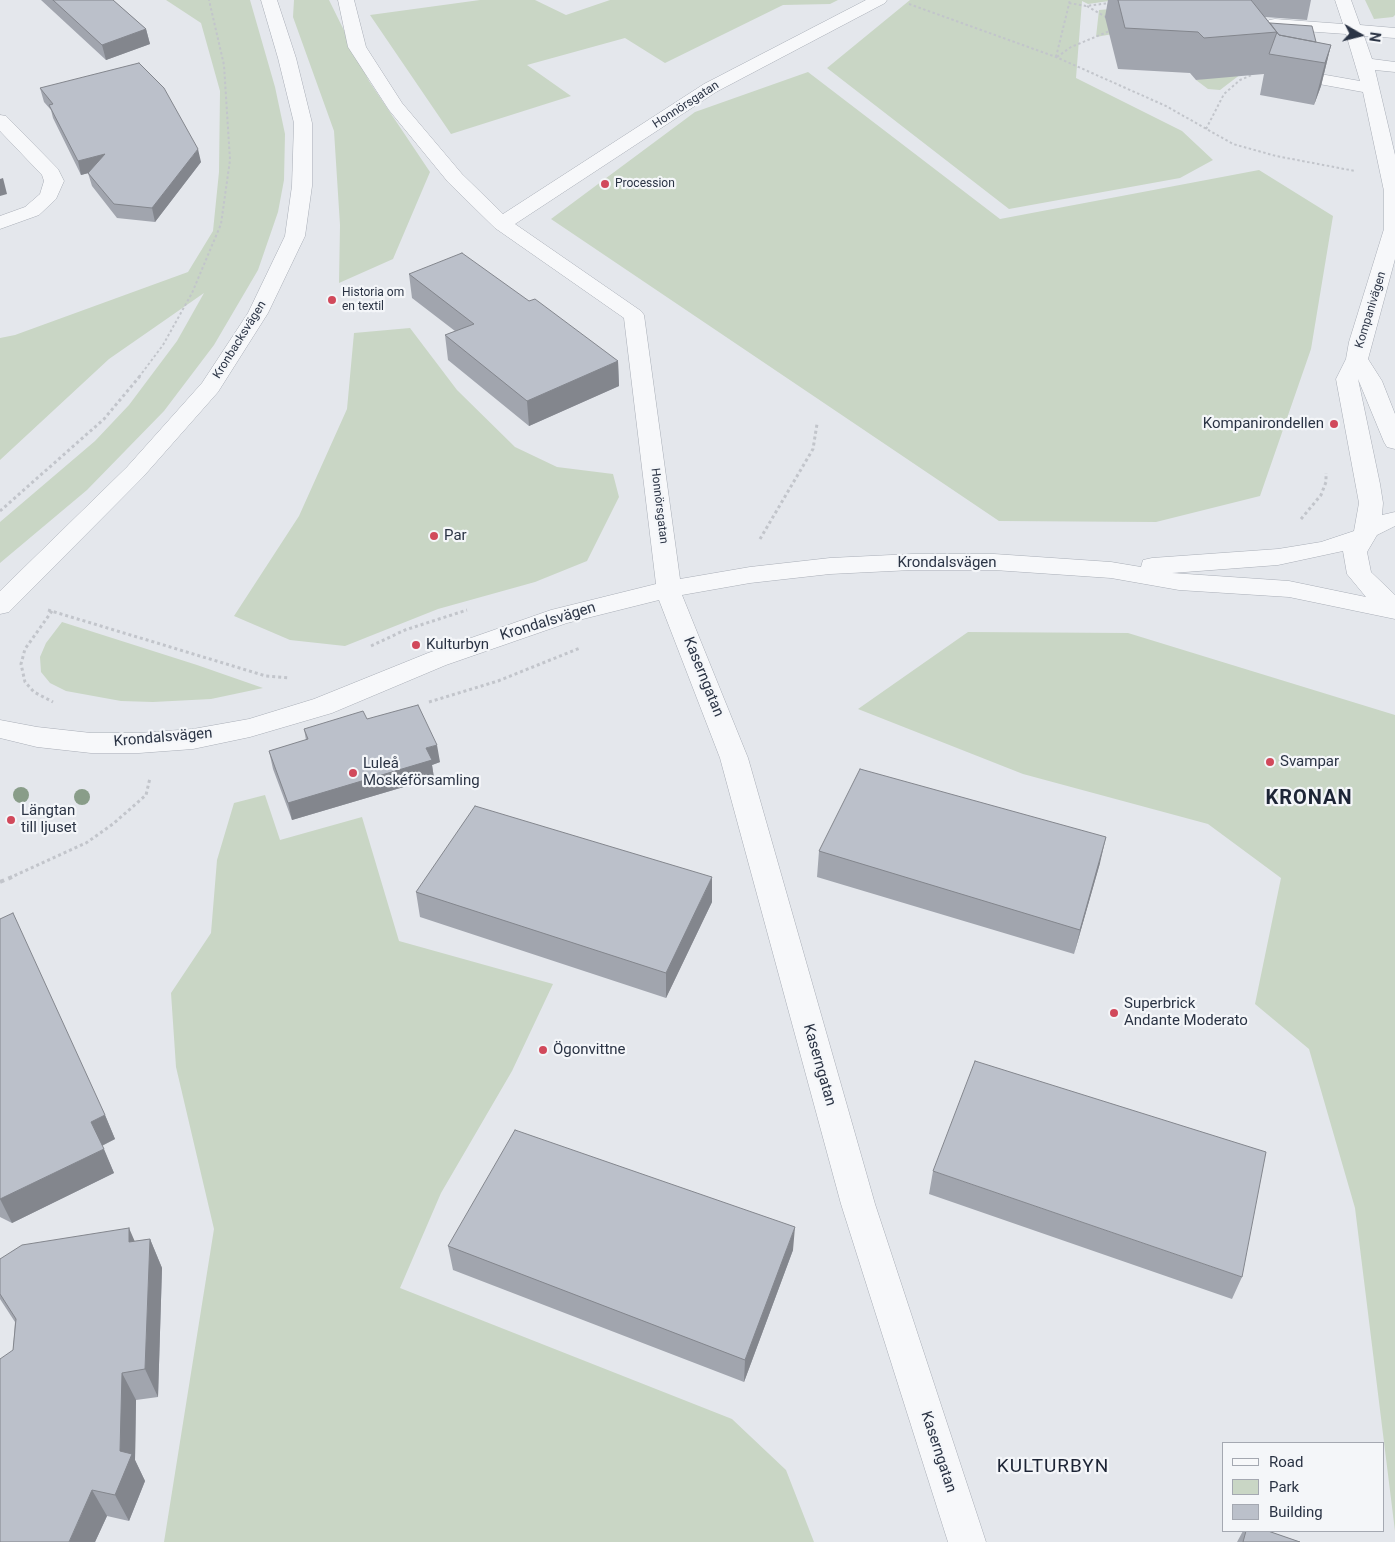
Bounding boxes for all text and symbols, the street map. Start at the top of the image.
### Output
north arrow [1335,10,1385,60]
text: N [1366,31,1383,43]
street label: Honnörsgatan [650,78,722,132]
place label: Procession [615,177,675,191]
marker: Procession [599,178,611,190]
street label: Kompanivägen [1352,270,1390,350]
place label: Historia om en textil [342,286,404,314]
marker: Historia om en textil [326,294,338,306]
street label: Kronbacksvägen [210,299,270,381]
place label: Kompanirondellen [1203,415,1324,433]
marker: Kompanirondellen [1328,418,1340,430]
street label: Honnörsgatan [647,467,671,545]
place label: Par [444,527,467,545]
marker: Par [428,530,440,542]
street label: Krondalsvägen [897,554,997,572]
street label: Krondalsvägen [498,599,598,645]
street label: Kaserngatan [679,634,727,720]
place label: Kulturbyn [426,636,489,654]
marker: Kulturbyn [410,639,422,651]
street label: Krondalsvägen [113,725,213,751]
place label: Svampar [1280,753,1339,771]
place label: Luleå Moskéförsamling [363,755,480,790]
marker: Svampar [1264,756,1276,768]
marker: Luleå Moskéförsamling [347,767,359,779]
district label: KRONAN [1265,787,1353,811]
place label: Längtan till ljuset [21,802,77,837]
marker: Längtan till ljuset [5,814,17,826]
place label: Superbrick Andante Moderato [1124,995,1248,1030]
marker: Superbrick Andante Moderato [1108,1007,1120,1019]
street label: Kaserngatan [799,1022,839,1108]
place label: Ögonvittne [553,1041,626,1059]
marker: Ögonvittne [537,1044,549,1056]
street label: Kaserngatan [916,1409,960,1495]
legend [1222,1442,1385,1532]
text: Road [1269,1453,1303,1471]
district label: KULTURBYN [996,1456,1110,1478]
text: Park [1269,1478,1299,1496]
text: Building [1269,1503,1323,1521]

